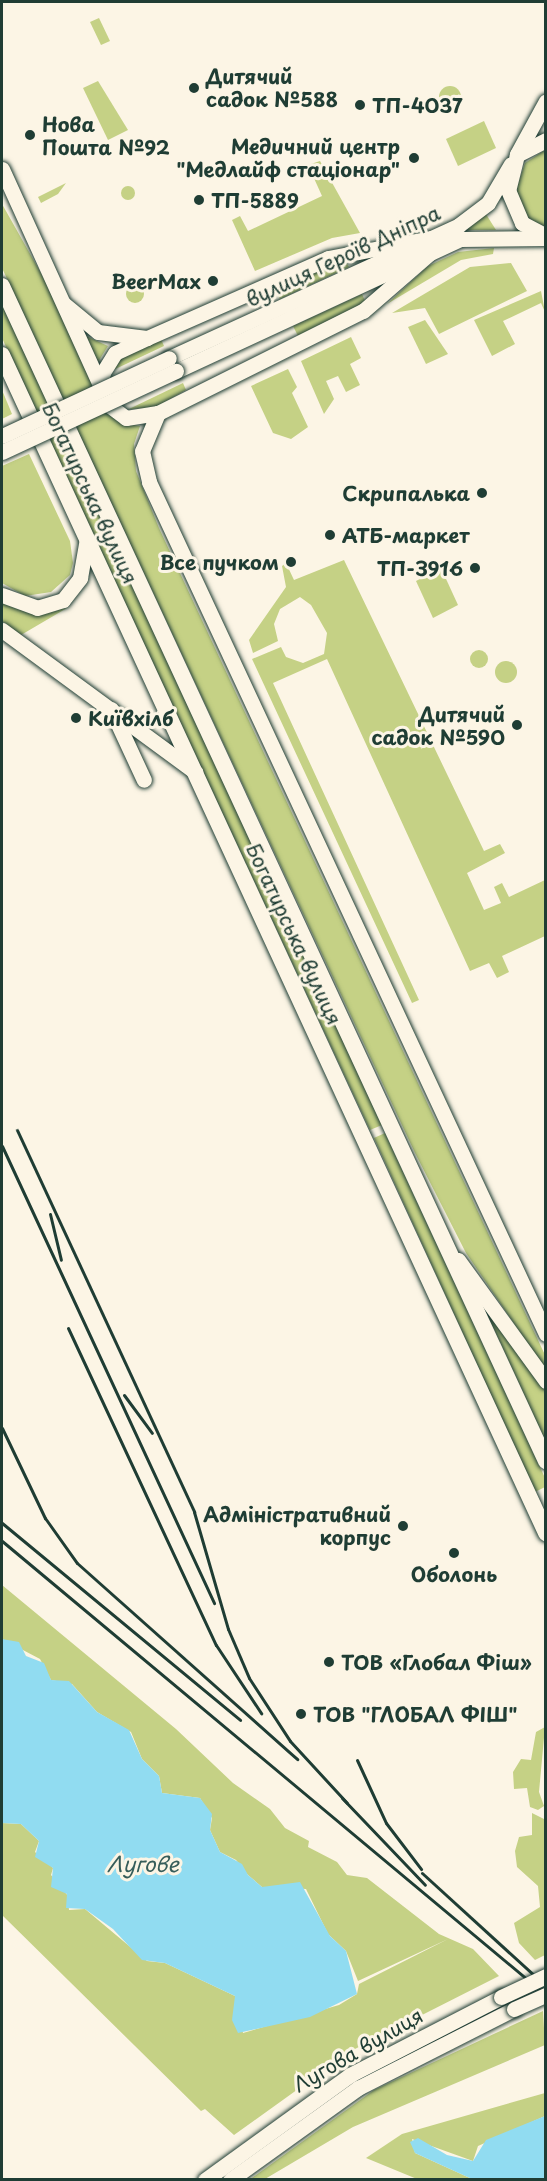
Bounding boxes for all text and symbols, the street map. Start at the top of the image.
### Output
place label: Дитячий садок №588 [206,64,338,111]
marker: Дитячий садок №588 [187,81,201,95]
place label: ТП-4037 [372,93,462,117]
marker: ТП-4037 [353,98,367,112]
place label: Нова Пошта №92 [42,112,170,159]
marker: Нова Пошта №92 [23,128,37,142]
place label: Медичний центр "Медлайф стаціонар" [176,134,400,181]
marker: Медичний центр "Медлайф стаціонар" [405,149,423,167]
place label: ТП-5889 [211,188,299,212]
marker: ТП-5889 [192,193,206,207]
street label: вулиця Героїв Дніпра [242,200,444,312]
place label: BeerMax [111,269,201,293]
marker: BeerMax [206,274,220,288]
street label: Богатирська вулиця [37,398,143,588]
place label: Скрипалька [342,481,470,505]
marker: Скрипалька [475,486,489,500]
place label: АТБ-маркет [342,523,470,547]
marker: АТБ-маркет [323,528,337,542]
place label: Все пучком [160,550,279,574]
marker: Все пучком [284,555,298,569]
place label: ТП-3916 [377,556,463,580]
marker: ТП-3916 [468,561,482,575]
place label: Дитячий садок №590 [371,702,505,749]
place label: Київхілб [88,706,174,730]
marker: Київхілб [69,711,83,725]
marker: Дитячий садок №590 [510,718,524,732]
street label: Богатирська вулиця [241,839,347,1029]
place label: Адміністративний корпус [203,1502,391,1549]
marker: Адміністративний корпус [396,1519,410,1533]
marker: Оболонь [447,1546,461,1560]
place label: Оболонь [411,1562,497,1586]
place label: ТОВ «Глобал Фіш» [341,1650,532,1674]
marker: ТОВ «Глобал Фіш» [322,1655,336,1669]
place label: ТОВ "ГЛОБАЛ ФІШ" [313,1702,518,1726]
marker: ТОВ "ГЛОБАЛ ФІШ" [294,1707,308,1721]
water label: Лугове [107,1850,179,1876]
street label: Лугова вулиця [289,2003,427,2097]

